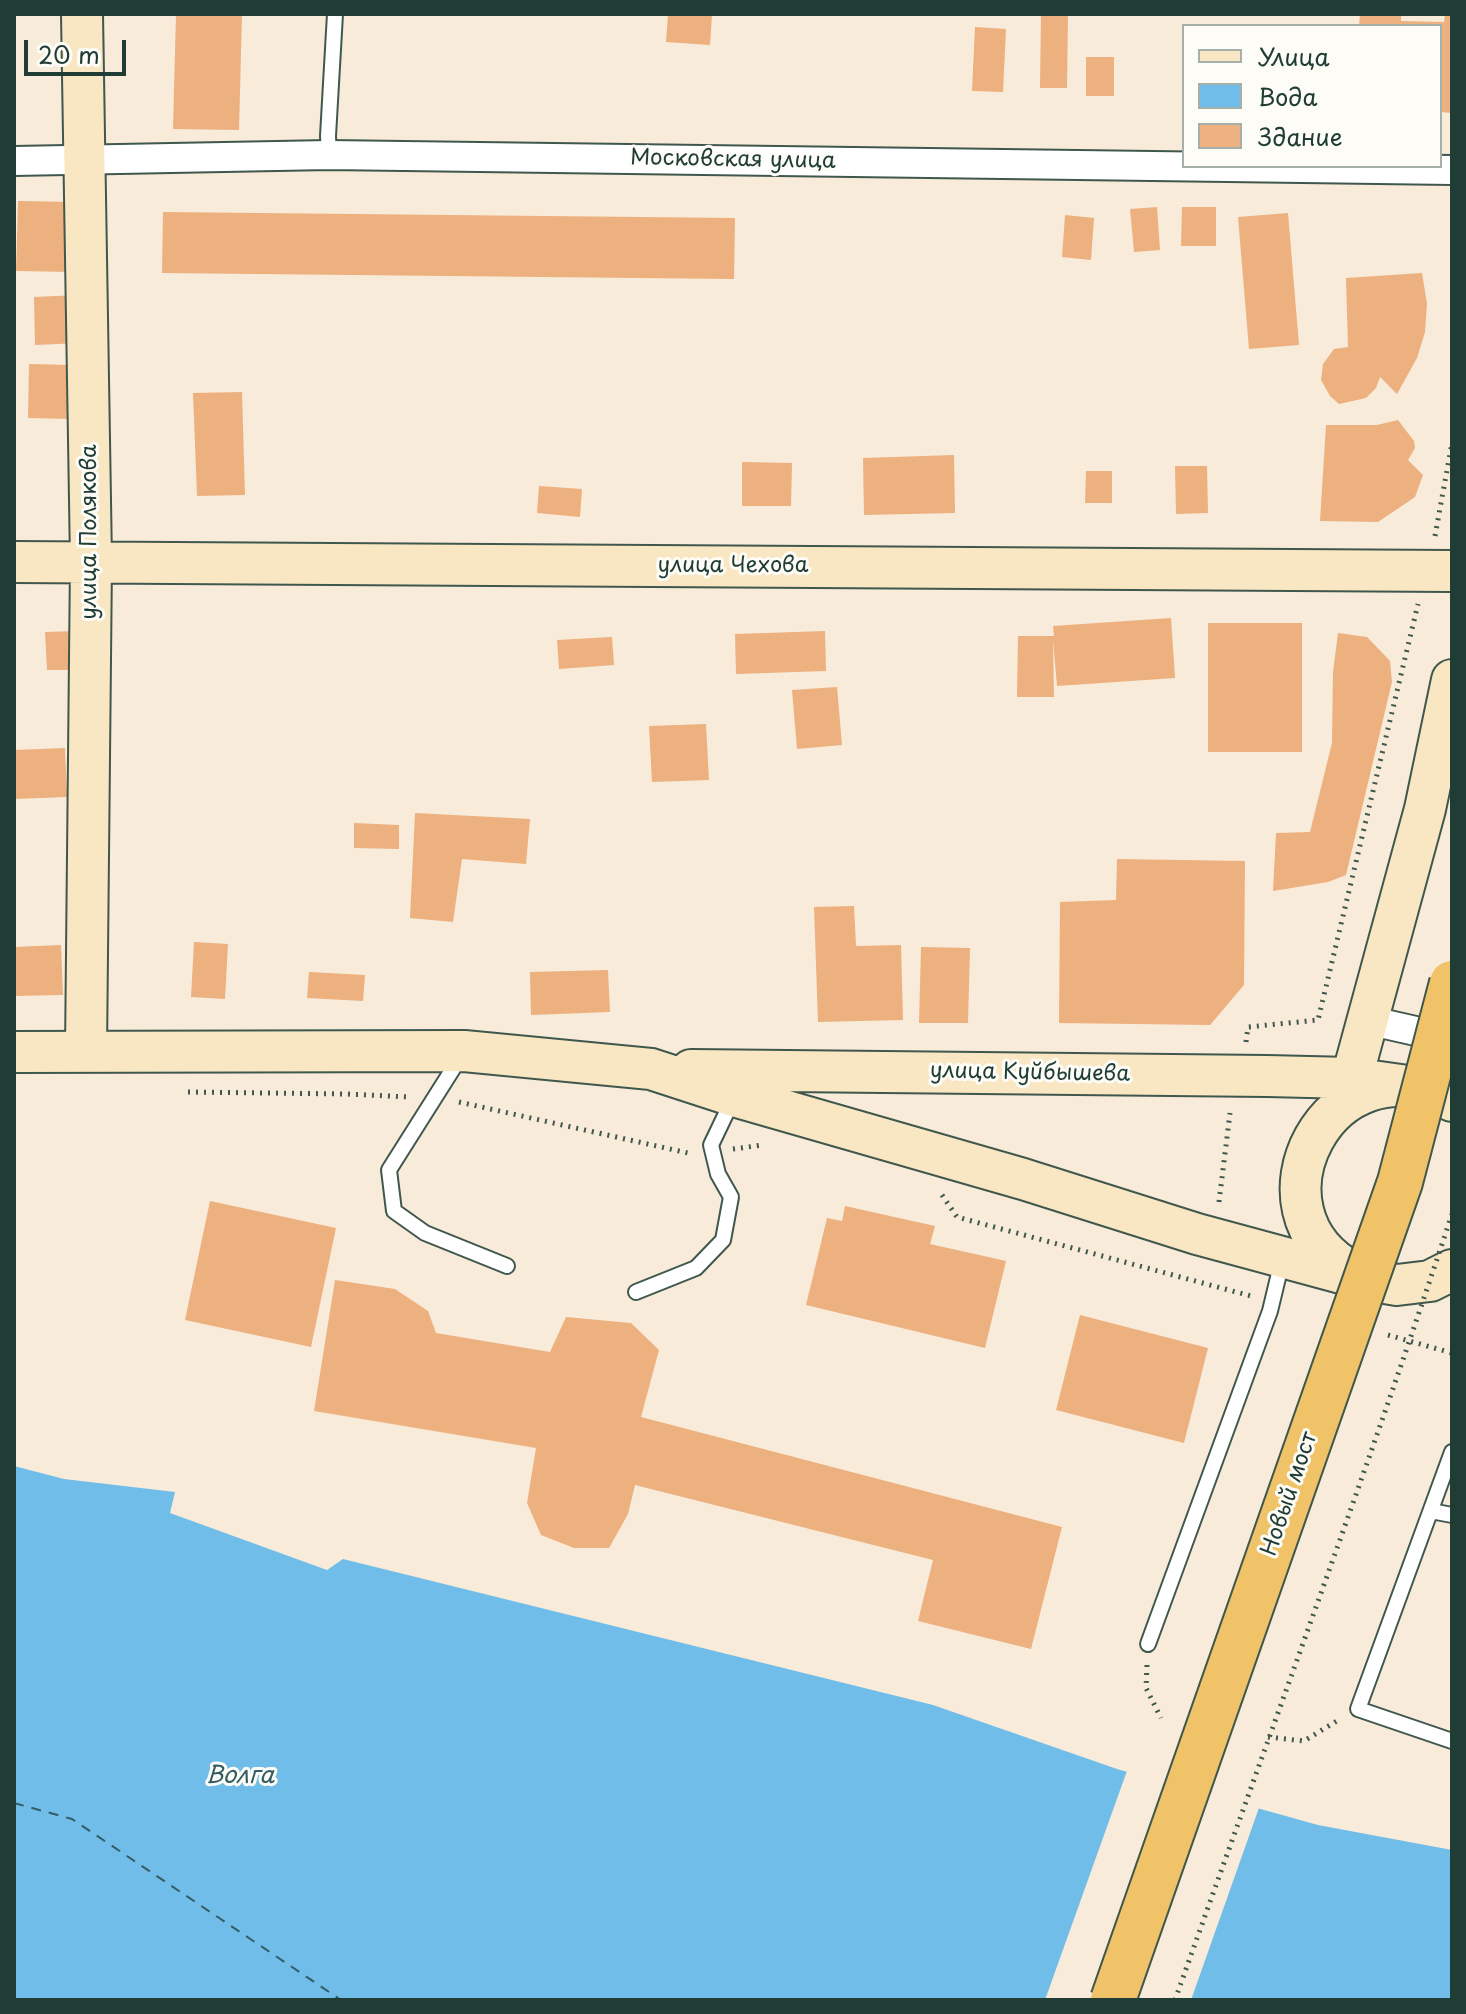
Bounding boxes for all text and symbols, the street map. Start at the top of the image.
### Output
scale bar [28,24,130,74]
legend [1182,24,1442,168]
text: 20 m [38,36,100,72]
text: Улица [1258,38,1330,74]
text: Вода [1258,78,1317,114]
text: Здание [1258,118,1343,154]
street label: Московская улица [630,145,836,175]
street label: улица Полякова [77,444,103,620]
street label: улица Чехова [658,553,808,579]
street label: улица Куйбышева [930,1058,1130,1088]
street label: Новый мост [1256,1429,1324,1559]
water label: Волга [206,1762,274,1790]

